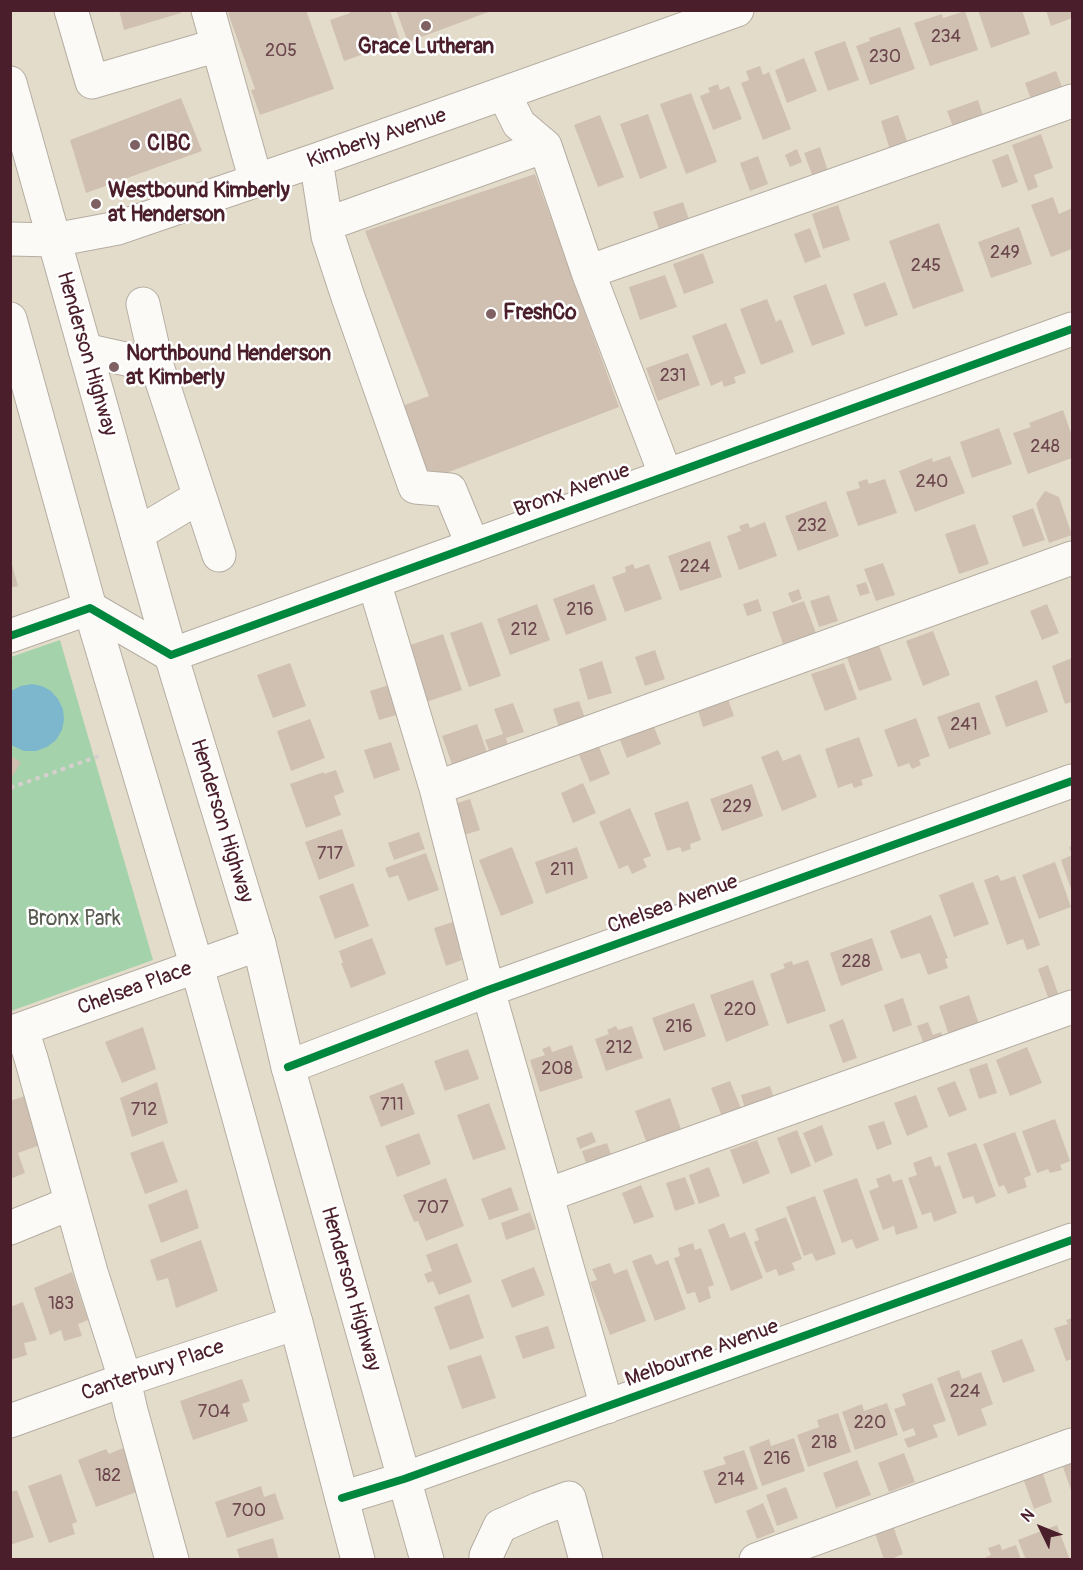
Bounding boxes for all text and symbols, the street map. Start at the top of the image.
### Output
marker: Grace Lutheran [419,19,433,33]
house number: 234 [931,26,961,48]
place label: Grace Lutheran [358,35,494,61]
house number: 205 [265,40,297,62]
house number: 230 [869,46,901,68]
street label: Kimberly Avenue [304,103,450,175]
place label: CIBC [147,132,191,158]
marker: CIBC [128,138,142,152]
place label: Westbound Kimberly at Henderson [108,179,290,229]
marker: Westbound Kimberly at Henderson [89,197,103,211]
house number: 249 [990,242,1020,264]
house number: 245 [911,255,941,277]
street label: Henderson Highway [50,269,122,439]
place label: FreshCo [503,301,577,327]
marker: FreshCo [484,307,498,321]
place label: Northbound Henderson at Kimberly [126,342,331,392]
marker: Northbound Henderson at Kimberly [107,360,121,374]
house number: 231 [660,365,686,387]
house number: 248 [1030,436,1060,458]
street label: Bronx Avenue [511,458,633,524]
house number: 240 [916,471,948,493]
house number: 232 [797,515,827,537]
house number: 224 [680,556,710,578]
house number: 216 [566,599,594,621]
house number: 212 [510,619,538,641]
house number: 241 [950,714,978,736]
street label: Henderson Highway [184,736,258,906]
house number: 229 [722,796,752,818]
house number: 717 [317,843,343,865]
house number: 211 [550,859,574,881]
street label: Chelsea Avenue [604,870,742,940]
park label: Bronx Park [27,907,121,933]
house number: 228 [841,951,871,973]
street label: Chelsea Place [74,957,196,1021]
house number: 220 [724,999,756,1021]
house number: 216 [665,1016,693,1038]
house number: 212 [605,1037,633,1059]
house number: 208 [541,1058,573,1080]
house number: 711 [380,1094,404,1116]
house number: 712 [131,1099,157,1121]
house number: 707 [417,1197,449,1219]
street label: Henderson Highway [314,1204,386,1374]
house number: 183 [48,1293,74,1315]
street label: Melbourne Avenue [622,1315,782,1393]
street label: Canterbury Place [78,1335,228,1407]
house number: 224 [950,1381,980,1403]
house number: 704 [198,1401,230,1423]
house number: 220 [854,1412,886,1434]
house number: 218 [811,1432,837,1454]
house number: 216 [763,1448,791,1470]
house number: 182 [95,1465,121,1487]
house number: 214 [717,1469,745,1491]
north arrow [1011,1498,1071,1558]
house number: 700 [232,1500,266,1522]
text: N [1017,1505,1039,1527]

